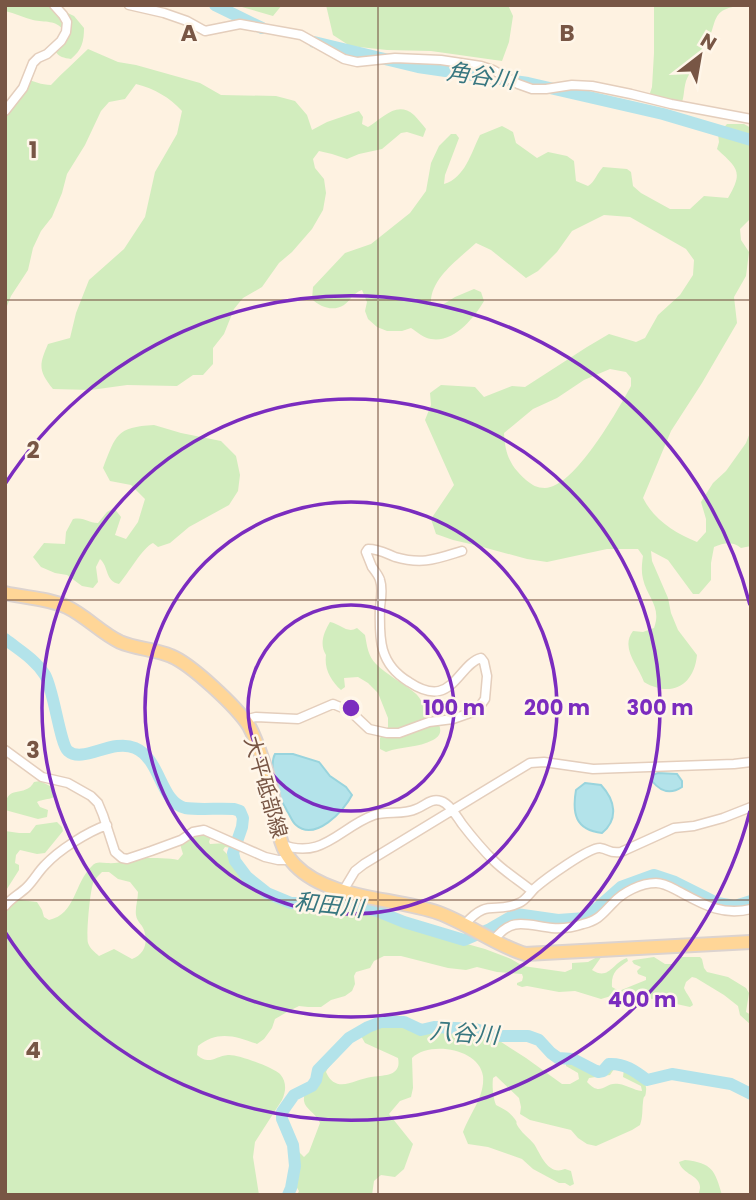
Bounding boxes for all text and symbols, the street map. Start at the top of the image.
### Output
text: A [181,17,198,49]
text: B [559,17,575,49]
north arrow [665,21,735,91]
text: N [695,27,722,57]
water label: 角谷川 [445,55,520,97]
text: 1 [29,134,37,166]
text: 2 [26,434,40,466]
text: 100 m [423,693,485,722]
text: 200 m [524,693,590,722]
text: 300 m [627,693,693,722]
centre of rings [339,696,363,720]
street label: 大平砥部線 [238,733,294,841]
text: 3 [26,734,40,766]
water label: 和田川 [293,885,368,925]
text: 400 m [608,985,676,1014]
water label: 八谷川 [428,1015,503,1052]
text: 4 [25,1034,41,1066]

